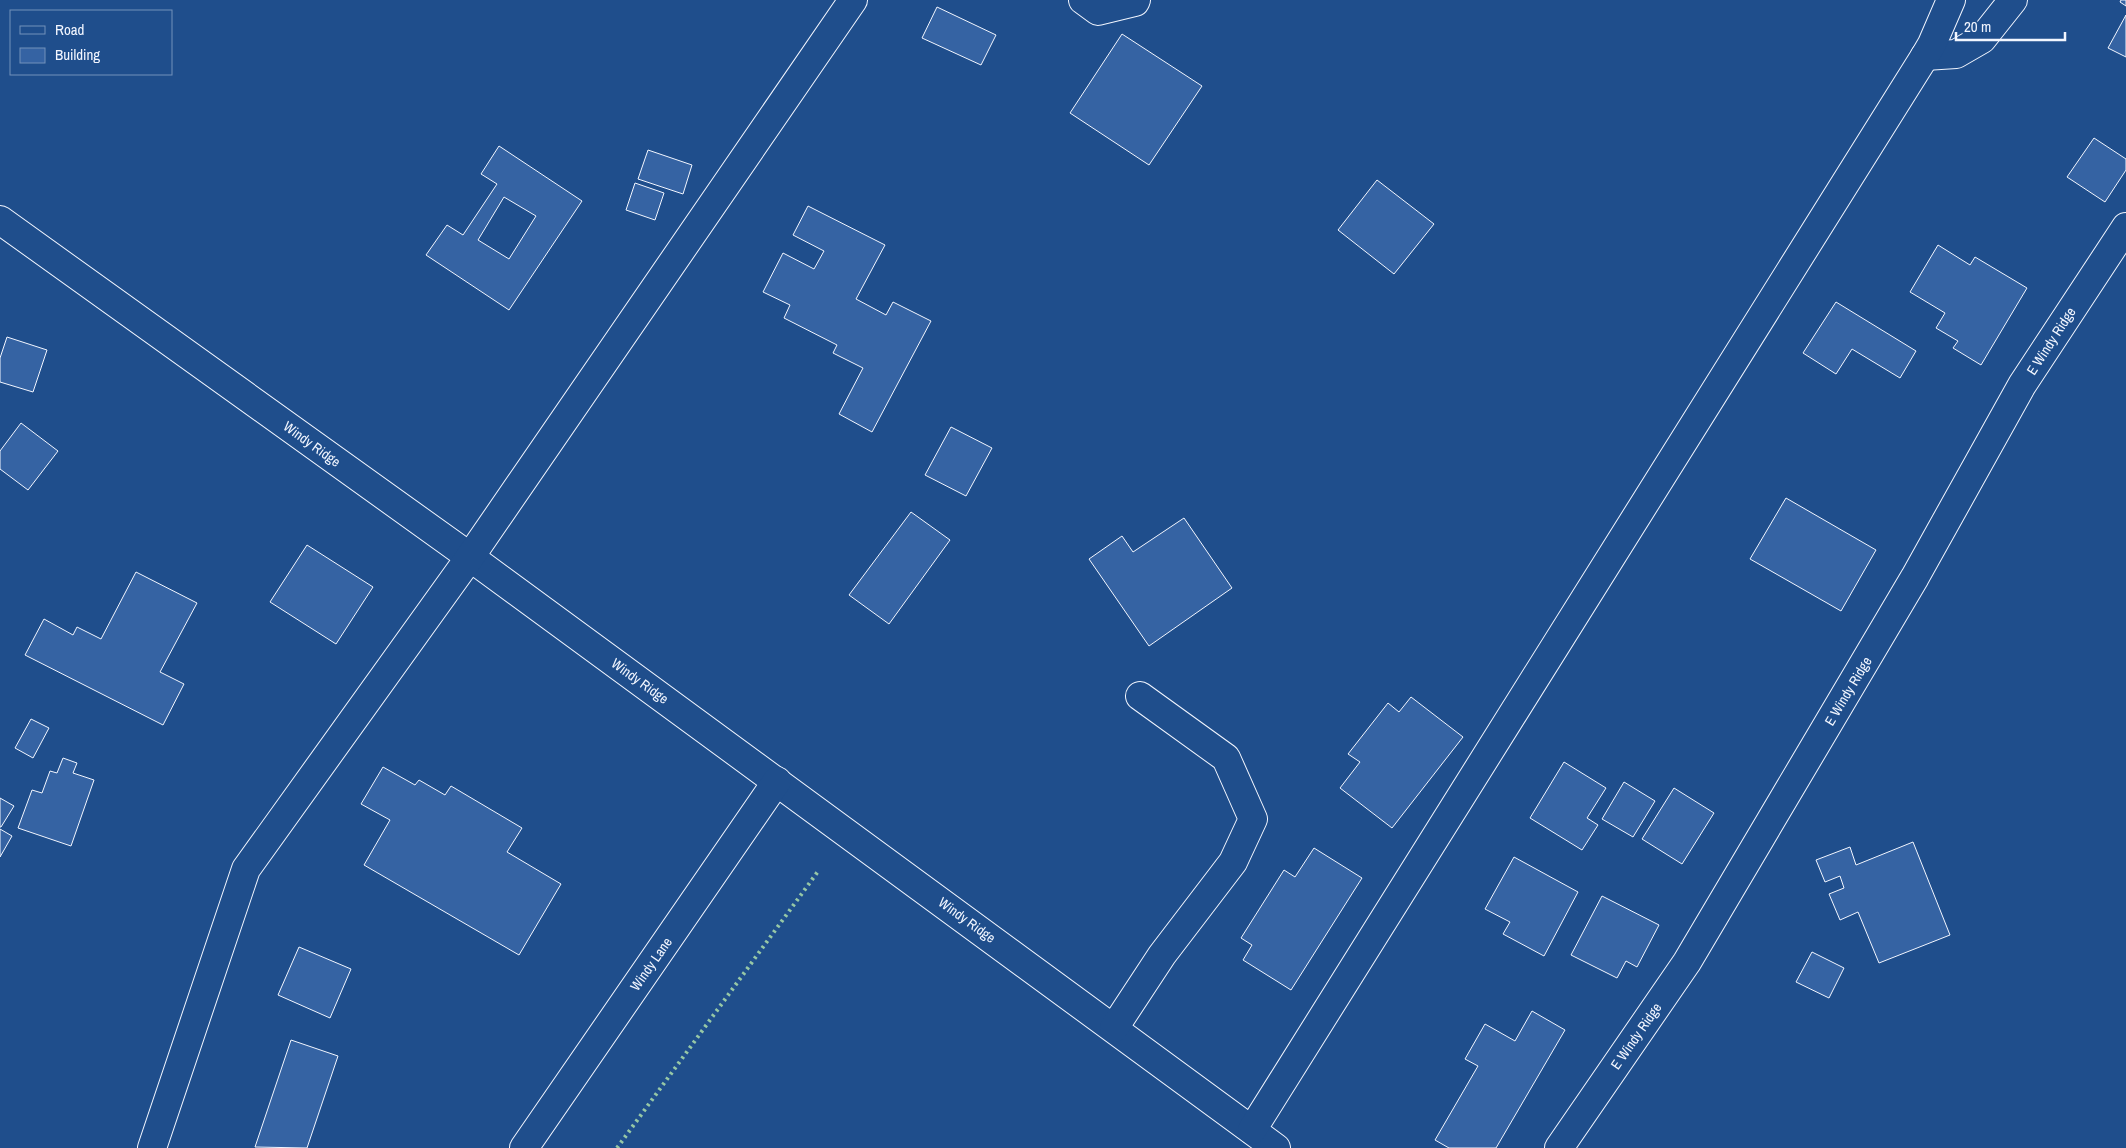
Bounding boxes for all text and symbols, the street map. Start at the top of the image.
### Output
legend [10,10,172,75]
scale bar [1956,10,2065,42]
text: 20 m [1964,16,1991,37]
text: Road [55,19,84,40]
text: Building [55,44,100,65]
street label: E Windy Ridge [2022,304,2080,378]
street label: Windy Ridge [280,417,344,471]
street label: E Windy Ridge [1820,653,1876,729]
street label: Windy Ridge [608,654,672,708]
street label: Windy Ridge [935,893,999,947]
street label: Windy Lane [626,934,676,994]
street label: E Windy Ridge [1606,999,1666,1073]

